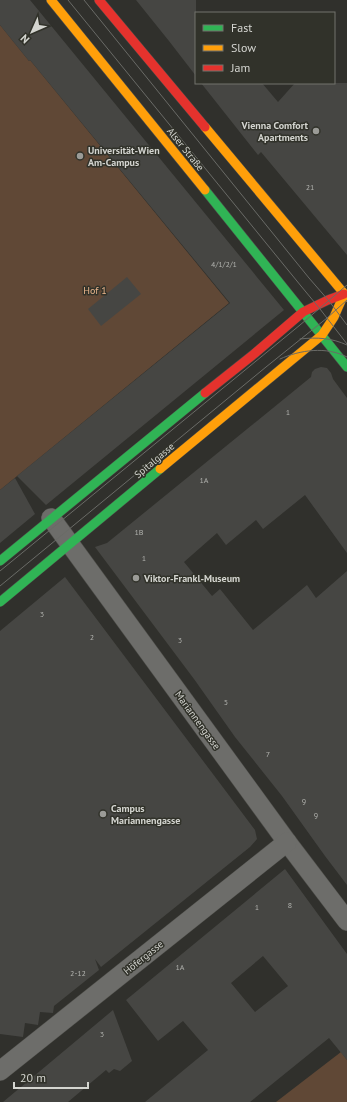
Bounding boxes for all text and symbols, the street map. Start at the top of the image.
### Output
north arrow [12,12,52,52]
legend [195,12,335,84]
text: Fast [231,20,252,35]
text: N [17,32,32,47]
text: Slow [231,40,256,55]
text: Jam [230,60,250,75]
place label: Vienna Comfort Apartments [240,119,309,144]
street label: Alser Straße [164,125,207,174]
marker: Vienna Comfort Apartments [311,126,321,136]
place label: Universität-Wien Am-Campus [88,144,160,169]
marker: Universität-Wien Am-Campus [75,151,85,161]
house number: 21 [306,182,314,192]
house number: 4/1/2/1 [211,259,237,269]
park label: Hof 1 [83,284,107,297]
house number: 1 [286,407,290,417]
street label: Spitalgasse [132,440,177,481]
house number: 1A [199,475,209,485]
house number: 1B [134,527,144,537]
house number: 1 [142,553,146,563]
place label: Viktor-Frankl-Museum [143,572,240,585]
marker: Viktor-Frankl-Museum [131,573,141,583]
house number: 3 [40,609,44,619]
house number: 2 [90,632,94,642]
house number: 3 [178,635,182,645]
street label: Mariannengasse [172,688,223,752]
house number: 5 [224,697,228,707]
house number: 7 [266,749,270,759]
house number: 9 [302,796,306,806]
place label: Campus Mariannengasse [111,802,180,827]
marker: Campus Mariannengasse [98,809,108,819]
house number: 9 [314,810,318,820]
house number: 8 [288,900,292,910]
house number: 1 [255,902,259,912]
street label: Höfergasse [121,937,166,977]
house number: 1A [175,962,185,972]
house number: 2-12 [70,968,86,978]
house number: 3 [100,1029,104,1039]
scale bar [14,1064,88,1090]
text: 20 m [20,1070,46,1085]

